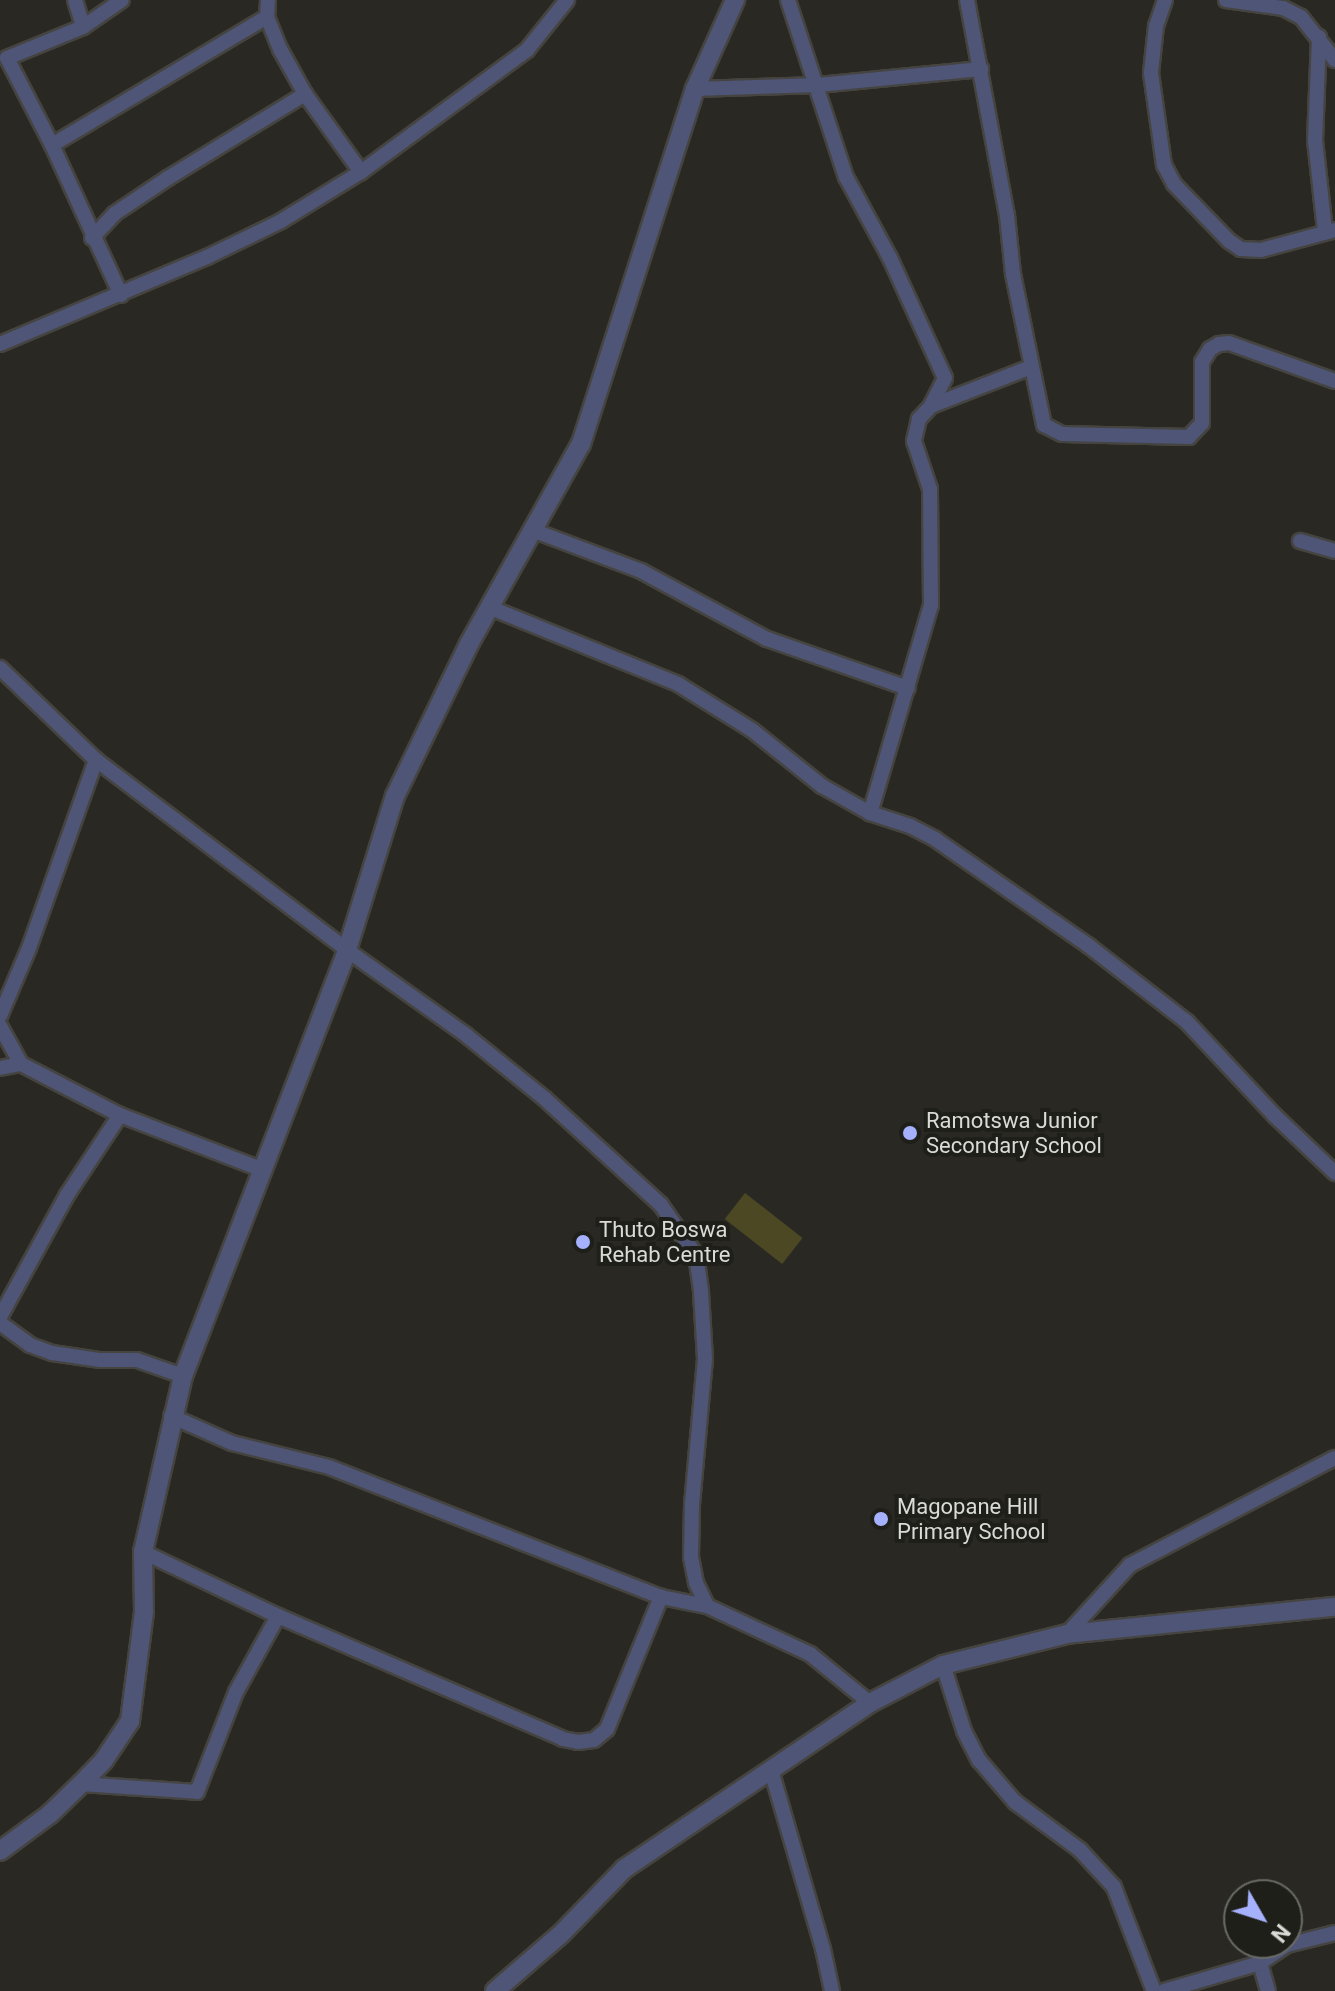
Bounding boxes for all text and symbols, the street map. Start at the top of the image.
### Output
place label: Ramotswa Junior Secondary School [926,1107,1102,1158]
marker: Ramotswa Junior Secondary School [901,1124,919,1142]
place label: Thuto Boswa Rehab Centre [599,1216,730,1268]
marker: Thuto Boswa Rehab Centre [574,1233,592,1251]
place label: Magopane Hill Primary School [897,1493,1046,1544]
marker: Magopane Hill Primary School [872,1510,890,1528]
north arrow [1223,1879,1303,1959]
text: N [1266,1919,1295,1947]

